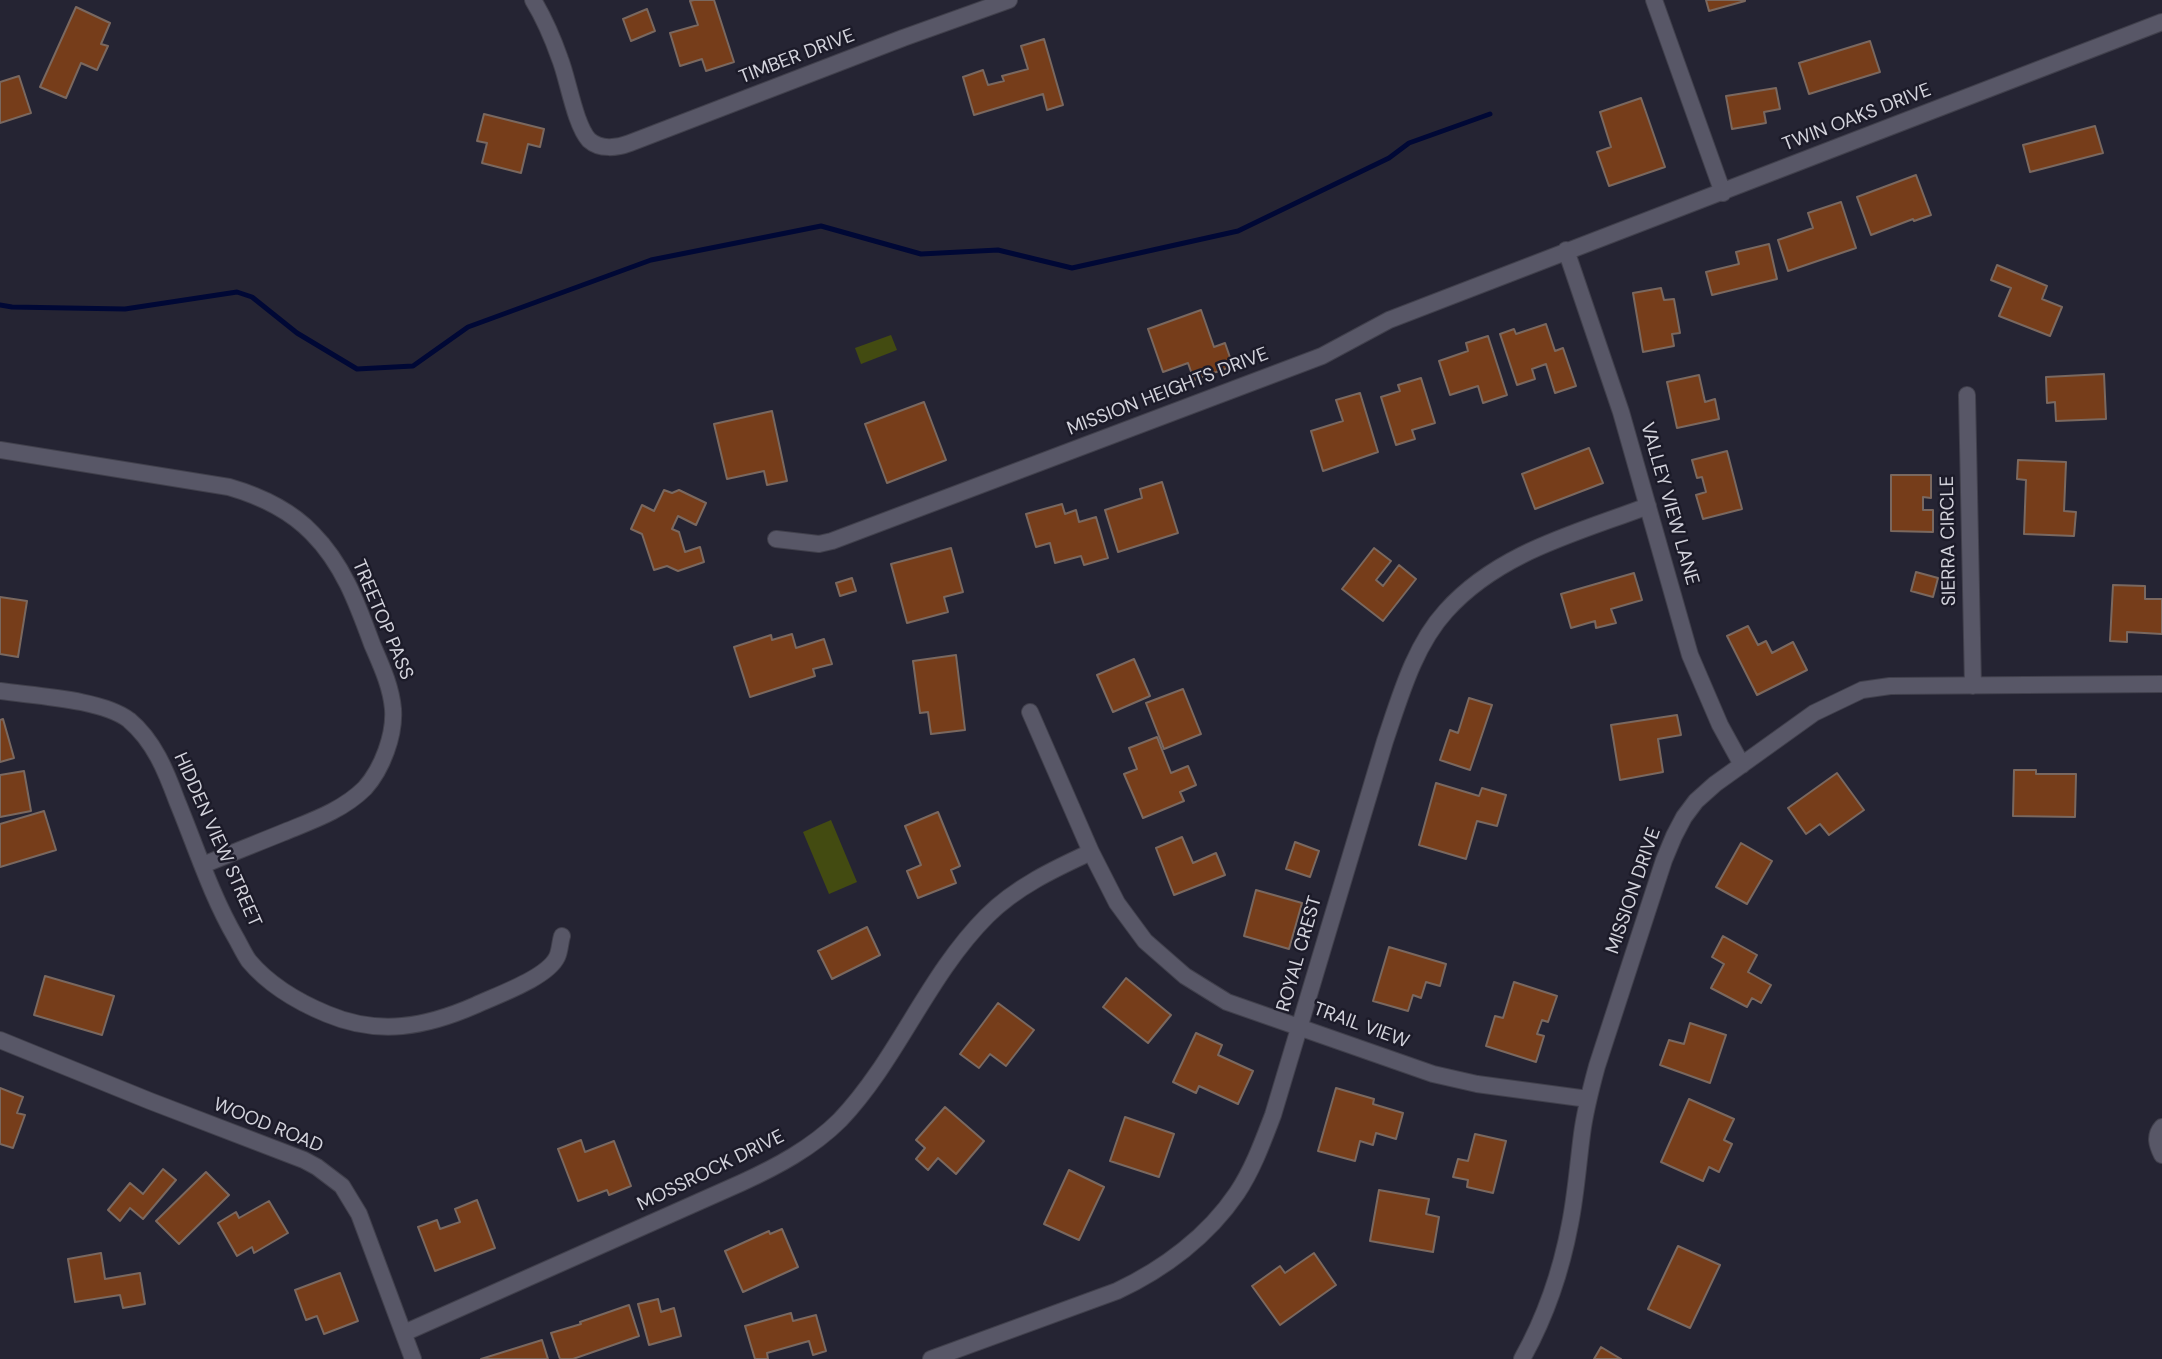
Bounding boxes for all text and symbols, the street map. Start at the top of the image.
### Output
street label: TIMBER DRIVE [736,25,858,89]
street label: TWIN OAKS DRIVE [1779,79,1935,157]
street label: MISSION HEIGHTS DRIVE [1064,343,1272,441]
street label: VALLEY VIEW LANE [1635,420,1703,588]
street label: SIERRA CIRCLE [1936,476,1962,606]
street label: TREETOP PASS [346,557,418,683]
street label: HIDDEN VIEW STREET [168,749,266,931]
street label: MISSION DRIVE [1602,825,1666,957]
street label: ROYAL CREST [1273,893,1327,1015]
street label: TRAIL VIEW [1310,998,1412,1054]
street label: WOOD ROAD [210,1094,326,1158]
street label: MOSSROCK DRIVE [634,1126,788,1216]

